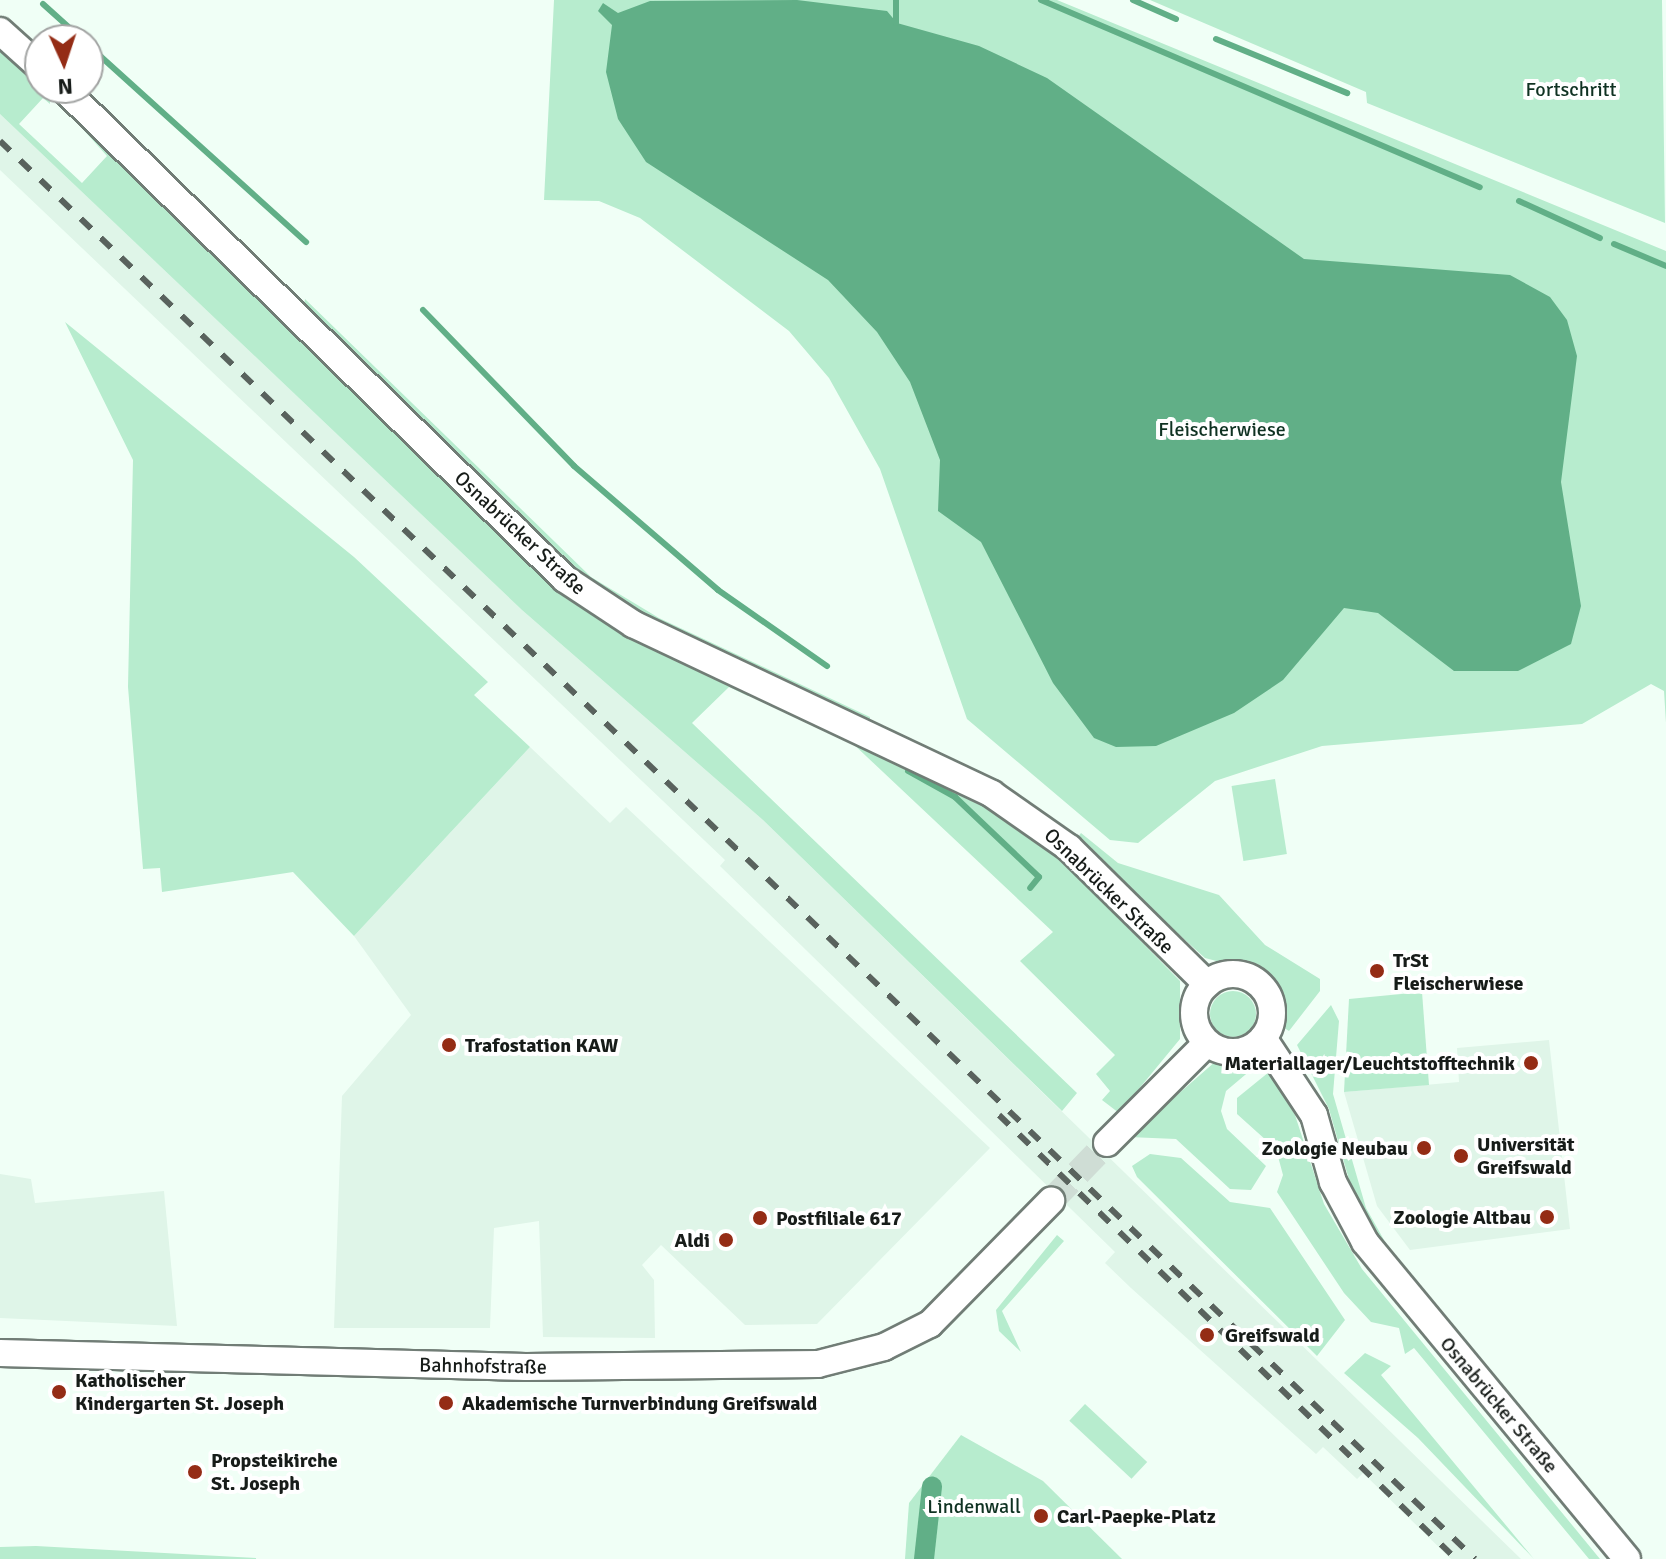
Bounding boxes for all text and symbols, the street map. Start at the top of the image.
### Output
north arrow [24,24,104,104]
text: N [57,73,74,100]
park label: Fortschritt [1525,77,1617,101]
park label: Fleischerwiese [1158,417,1286,441]
street label: Osnabrücker Straße [449,466,591,600]
street label: Osnabrücker Straße [1039,823,1179,959]
place label: TrSt Fleischerwiese [1393,948,1523,995]
marker: TrSt Fleischerwiese [1368,962,1386,980]
place label: Trafostation KAW [465,1033,618,1057]
marker: Trafostation KAW [440,1036,458,1054]
place label: Materiallager/Leuchtstofftechnik [1224,1051,1515,1075]
marker: Materiallager/Leuchtstofftechnik [1522,1054,1540,1072]
place label: Universität Greifswald [1477,1132,1574,1179]
place label: Zoologie Neubau [1262,1136,1408,1160]
marker: Zoologie Neubau [1415,1139,1433,1157]
marker: Universität Greifswald [1452,1147,1470,1165]
place label: Zoologie Altbau [1393,1205,1531,1229]
place label: Postfiliale 617 [776,1206,902,1230]
marker: Zoologie Altbau [1538,1208,1556,1226]
marker: Postfiliale 617 [751,1209,769,1227]
place label: Aldi [675,1228,710,1252]
marker: Aldi [717,1231,735,1249]
place label: Greifswald [1225,1323,1320,1347]
marker: Greifswald [1196,1324,1218,1346]
street label: Osnabrücker Straße [1435,1332,1563,1478]
street label: Bahnhofstraße [419,1353,547,1379]
place label: Katholischer Kindergarten St. Joseph [75,1368,284,1415]
marker: Katholischer Kindergarten St. Joseph [50,1383,68,1401]
place label: Akademische Turnverbindung Greifswald [462,1391,817,1415]
marker: Akademische Turnverbindung Greifswald [437,1394,455,1412]
place label: Propsteikirche St. Joseph [211,1448,338,1495]
marker: Propsteikirche St. Joseph [186,1463,204,1481]
park label: Lindenwall [927,1494,1021,1518]
place label: Carl-Paepke-Platz [1057,1504,1216,1528]
marker: Carl-Paepke-Platz [1032,1507,1050,1525]

